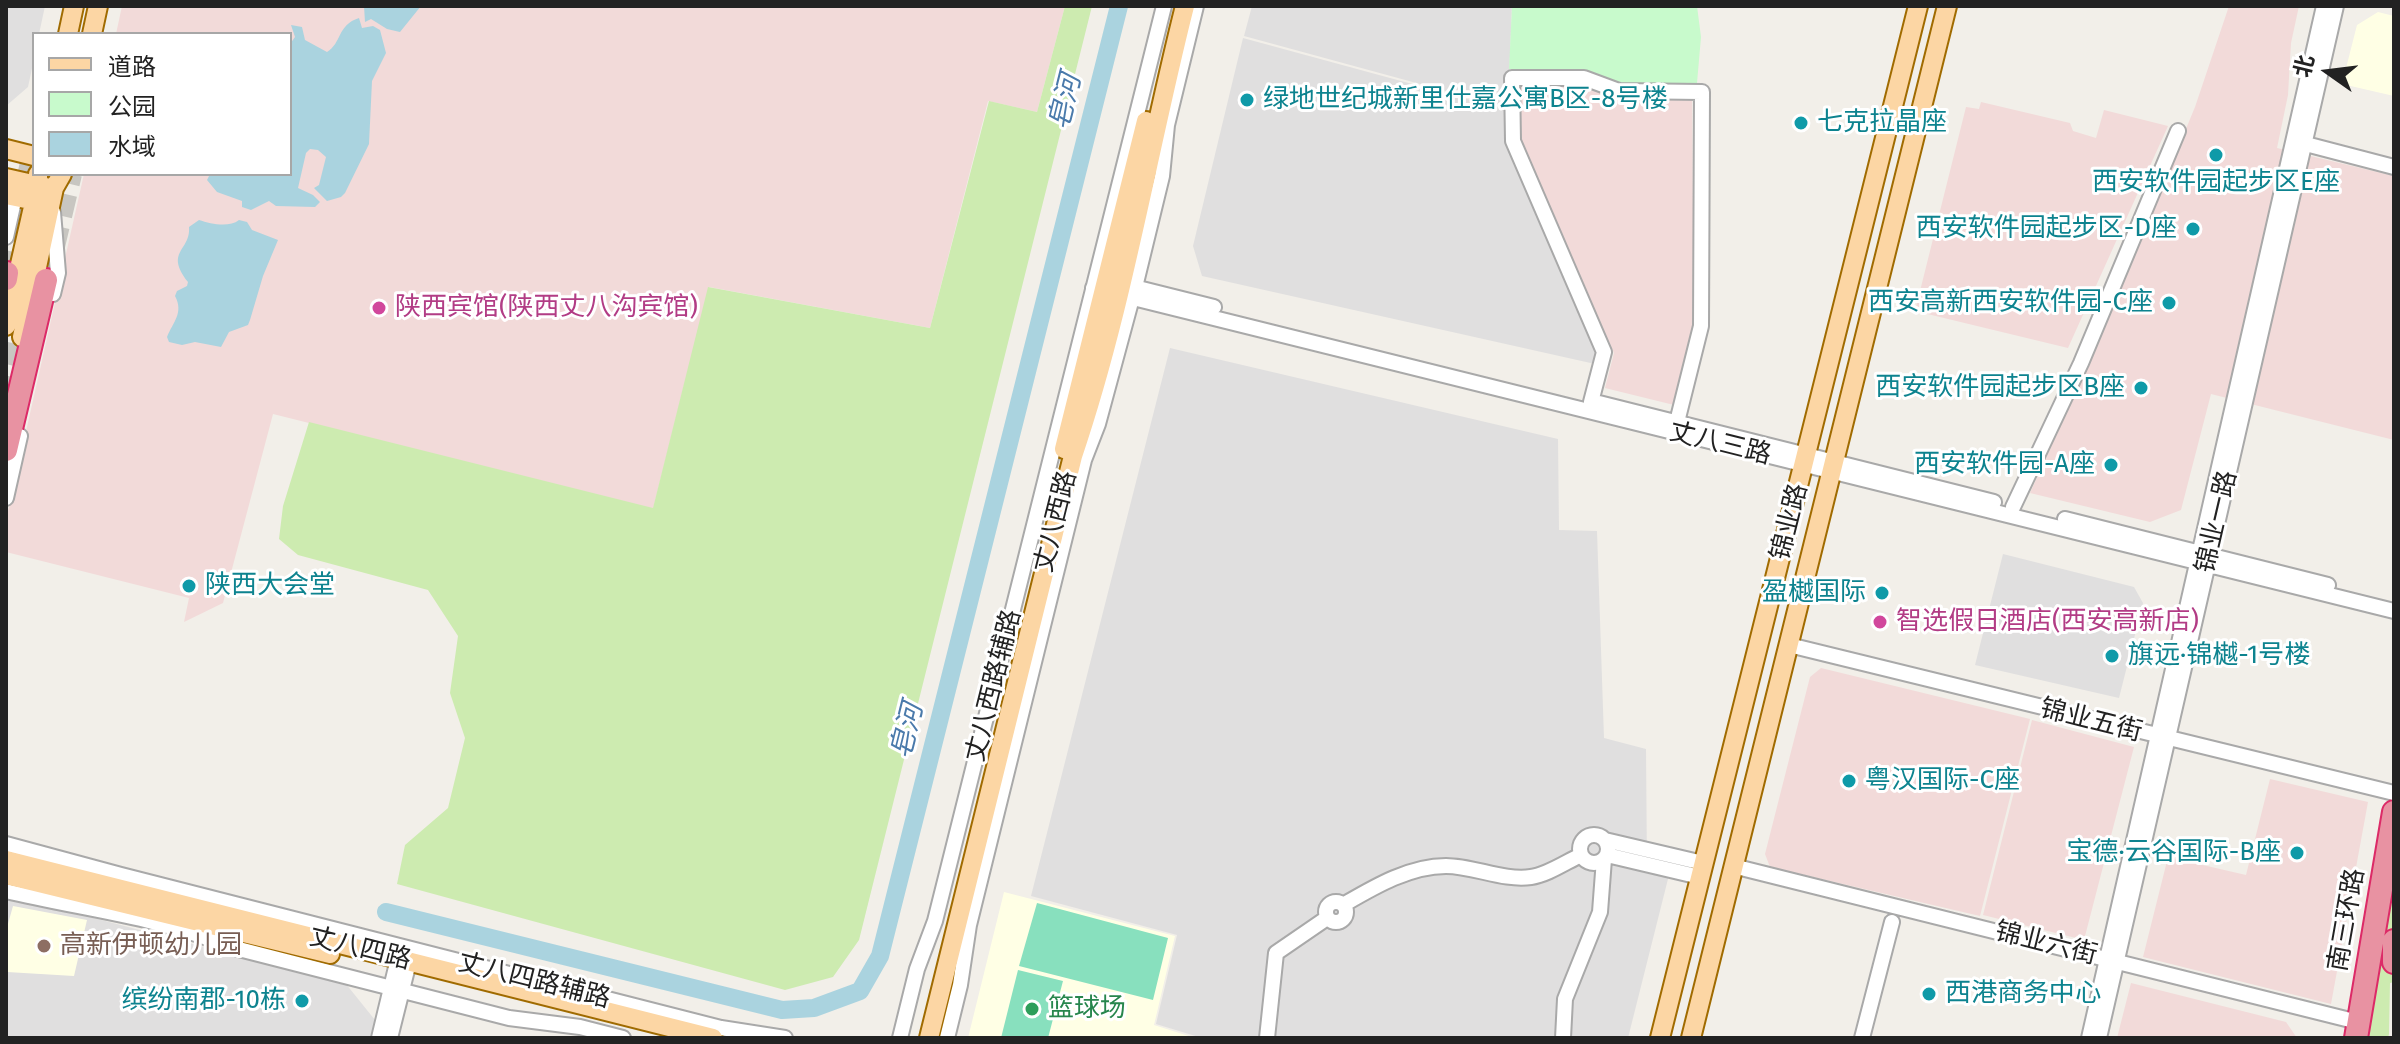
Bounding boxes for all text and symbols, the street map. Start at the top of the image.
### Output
legend [32,32,292,176]
north arrow [2288,32,2368,112]
text: 北 [2288,52,2320,80]
text: 道路 [108,53,156,81]
water label: 皂河 [1043,71,1089,133]
place label: 绿地世纪城新里仕嘉公寓B区-8号楼 [1263,84,1668,116]
marker: 绿地世纪城新里仕嘉公寓B区-8号楼 [1238,91,1256,109]
text: 公园 [108,93,156,121]
place label: 七克拉晶座 [1817,107,1947,139]
marker: 七克拉晶座 [1792,114,1810,132]
text: 水域 [108,133,156,161]
marker: 西安软件园起步区E座 [2207,146,2225,164]
place label: 西安软件园起步区E座 [2092,167,2340,199]
place label: 西安软件园起步区-D座 [1916,213,2177,245]
marker: 西安软件园起步区-D座 [2184,220,2202,238]
place label: 西安高新西安软件园-C座 [1868,287,2153,319]
place label: 陕西宾馆(陕西丈八沟宾馆) [395,292,698,324]
marker: 西安高新西安软件园-C座 [2160,294,2178,312]
marker: 陕西宾馆(陕西丈八沟宾馆) [370,299,388,317]
place label: 西安软件园起步区B座 [1875,372,2125,404]
marker: 西安软件园起步区B座 [2132,379,2150,397]
street label: 丈八三路 [1666,416,1774,472]
place label: 西安软件园-A座 [1914,449,2095,481]
marker: 西安软件园-A座 [2102,456,2120,474]
street label: 丈八西路 [1028,468,1084,576]
street label: 锦业一路 [2190,468,2244,576]
street label: 锦业路 [1765,480,1815,564]
place label: 陕西大会堂 [205,570,335,602]
marker: 陕西大会堂 [180,577,198,595]
place label: 盈樾国际 [1762,577,1866,609]
marker: 盈樾国际 [1873,584,1891,602]
place label: 智选假日酒店(西安高新店) [1896,606,2199,638]
street label: 丈八西路辅路 [960,607,1028,765]
marker: 智选假日酒店(西安高新店) [1871,613,1889,631]
place label: 旗远·锦樾-1号楼 [2128,640,2310,672]
marker: 旗远·锦樾-1号楼 [2103,647,2121,665]
street label: 锦业五街 [2037,693,2145,749]
water label: 皂河 [885,700,931,762]
place label: 粤汉国际-C座 [1865,765,2020,797]
marker: 粤汉国际-C座 [1840,772,1858,790]
place label: 宝德·云谷国际-B座 [2066,837,2281,869]
marker: 宝德·云谷国际-B座 [2288,844,2306,862]
street label: 南三环路 [2323,866,2371,974]
street label: 锦业六街 [1992,916,2100,972]
street label: 丈八四路 [306,921,414,977]
place label: 高新伊顿幼儿园 [60,930,242,962]
marker: 高新伊顿幼儿园 [35,937,53,955]
street label: 丈八四路辅路 [455,947,613,1015]
place label: 西港商务中心 [1945,978,2101,1010]
place label: 缤纷南郡-10栋 [122,985,286,1017]
marker: 西港商务中心 [1920,985,1938,1003]
marker: 缤纷南郡-10栋 [293,992,311,1010]
place label: 篮球场 [1048,993,1126,1025]
marker: 篮球场 [1023,1000,1041,1018]

